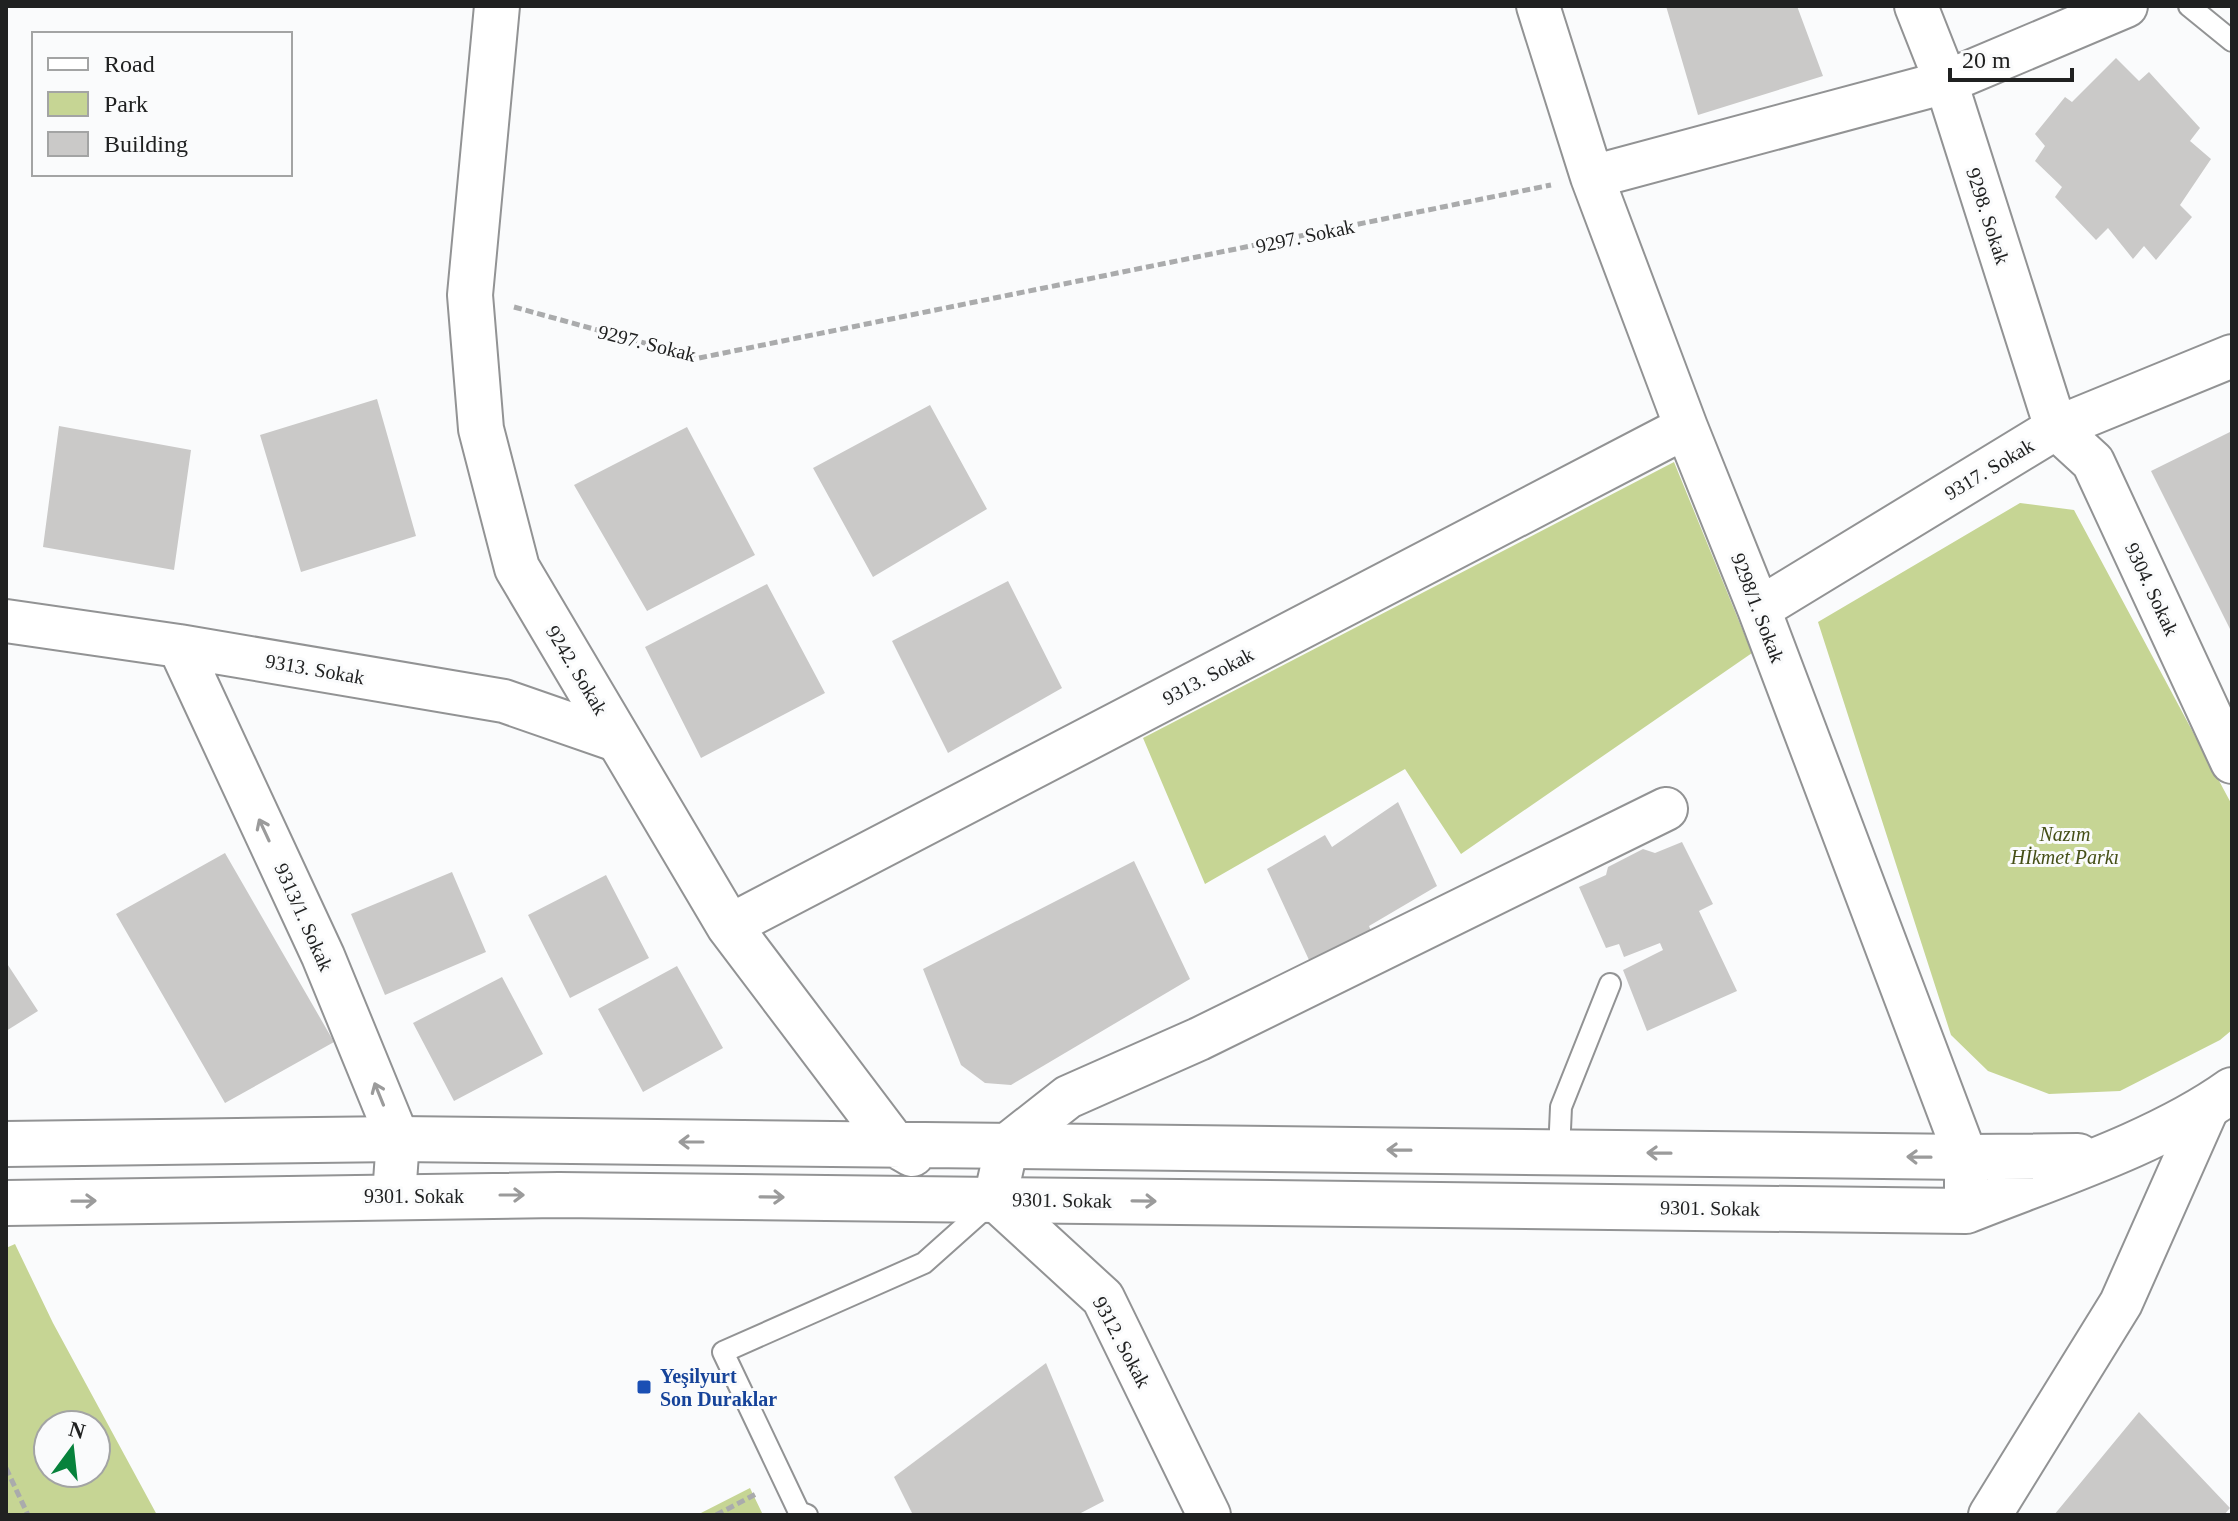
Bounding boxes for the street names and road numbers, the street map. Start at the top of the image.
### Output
street label: 9298. Sokak [1962,165,2014,267]
street label: 9297. Sokak [1254,215,1356,257]
street label: 9297. Sokak [596,320,698,366]
street label: 9317. Sokak [1940,434,2038,504]
street label: 9304. Sokak [2121,539,2183,639]
street label: 9298/1. Sokak [1727,550,1789,666]
street label: 9242. Sokak [542,621,612,719]
street label: 9313. Sokak [1159,643,1257,709]
street label: 9313. Sokak [264,649,366,689]
street label: 9313/1. Sokak [270,860,338,974]
street label: 9301. Sokak [364,1185,464,1207]
street label: 9301. Sokak [1012,1188,1112,1212]
street label: 9301. Sokak [1660,1196,1760,1220]
street label: 9312. Sokak [1089,1293,1155,1391]

